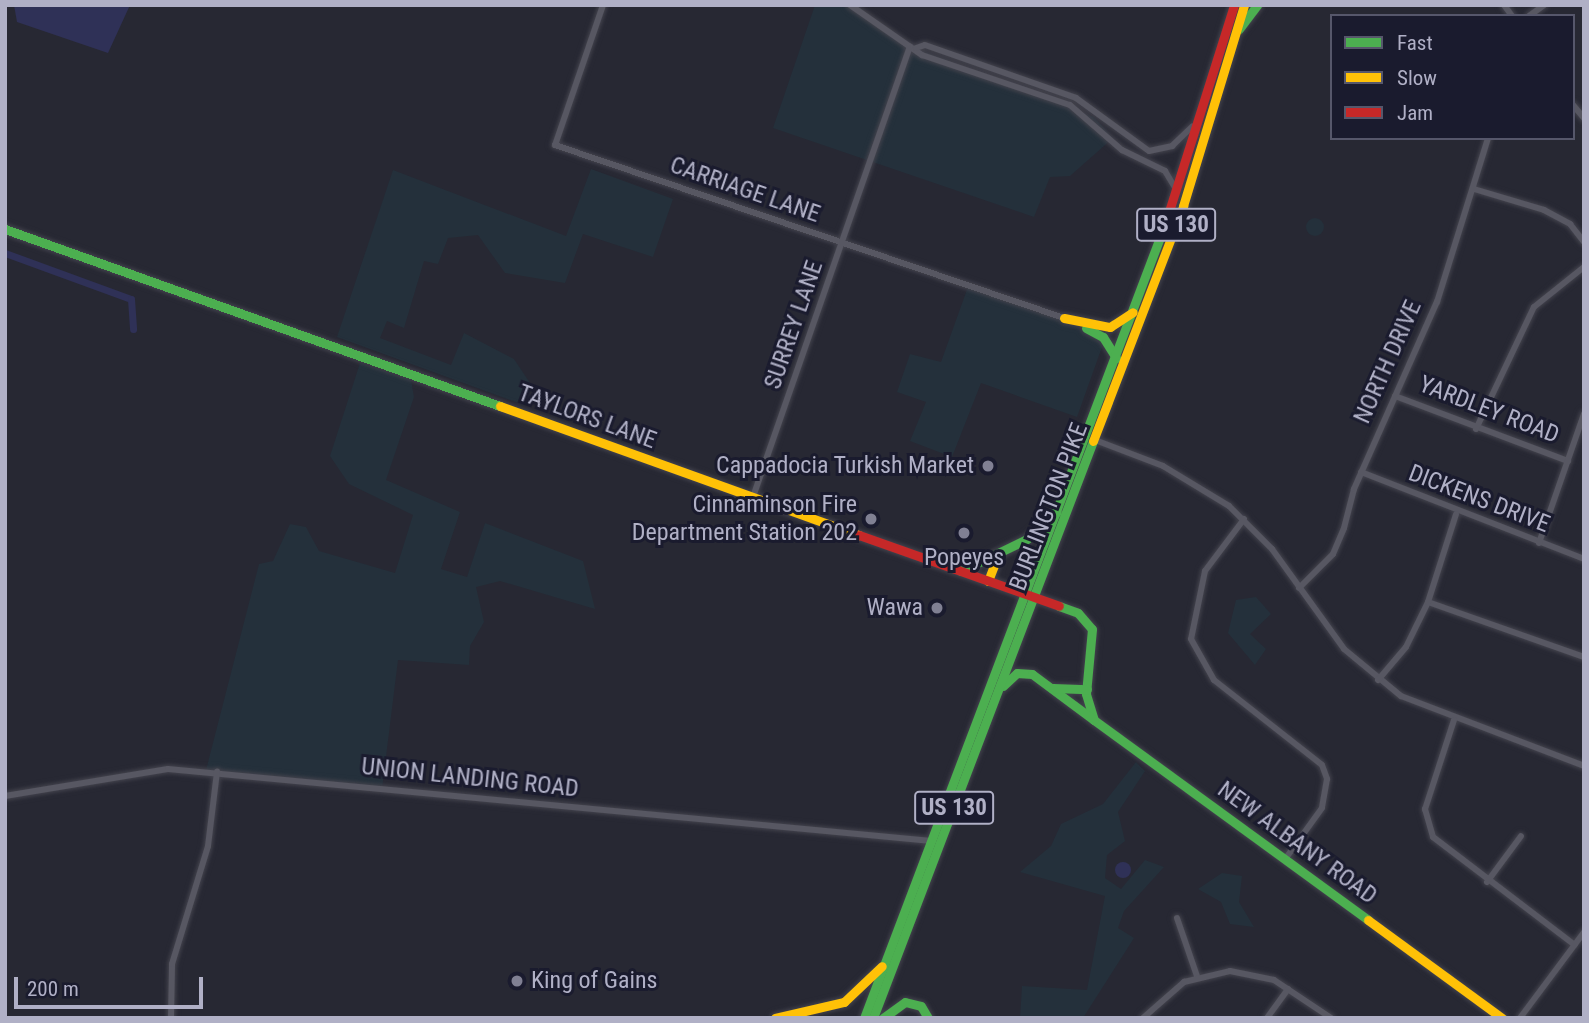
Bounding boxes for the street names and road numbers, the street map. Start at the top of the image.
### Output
street label: CARRIAGE LANE [666,151,824,229]
road number: US 130 [1136,206,1216,244]
street label: SURREY LANE [759,257,829,393]
street label: NORTH DRIVE [1348,296,1428,428]
street label: YARDLEY ROAD [1415,370,1563,450]
street label: TAYLORS LANE [514,379,660,455]
street label: BURLINGTON PIKE [1004,419,1094,595]
street label: DICKENS DRIVE [1404,459,1554,539]
street label: UNION LANDING ROAD [360,752,580,804]
street label: NEW ALBANY ROAD [1212,776,1382,910]
road number: US 130 [914,788,994,828]

